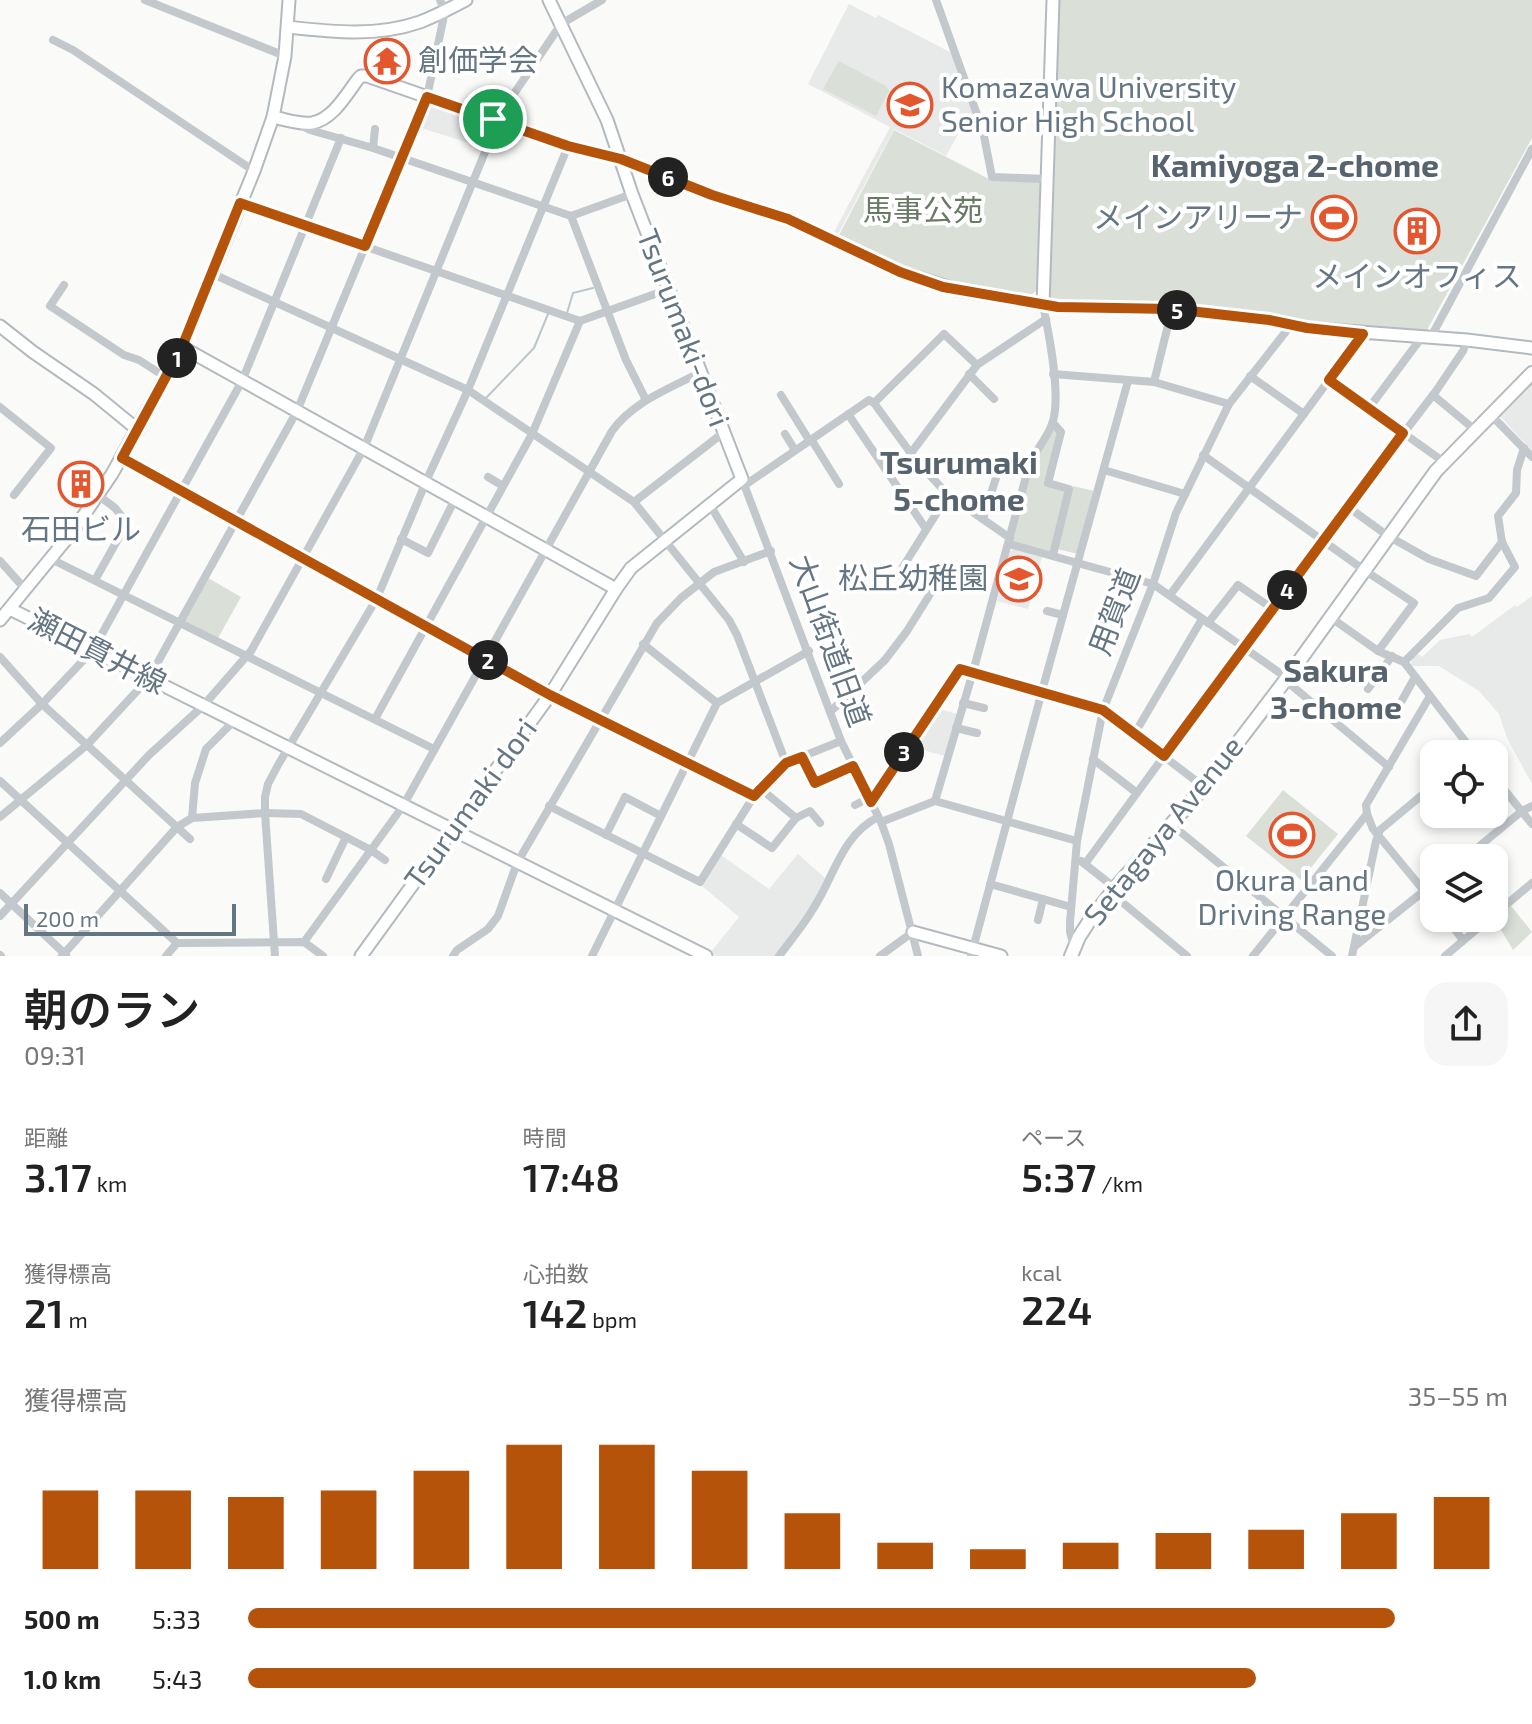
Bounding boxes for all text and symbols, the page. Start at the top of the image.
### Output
temple icon: 創価学会 [363,37,411,85]
place label: 創価学会 [418,41,538,77]
place label: Komazawa University Senior High School [941,68,1237,138]
school or university icon: Komazawa University Senior High School [886,81,934,129]
pin [459,85,527,153]
icon: arrive [471,97,515,141]
district label: Kamiyoga 2-chome [1151,145,1439,184]
pin: 6 [648,157,688,197]
text: 6 [662,164,674,190]
park label: 馬事公苑 [863,191,983,227]
sports icon: メインアリーナ [1310,194,1358,242]
place label: メインアリーナ [1093,198,1303,234]
building icon: メインオフィス [1393,207,1441,255]
street label: Tsurumaki-dori [631,224,739,431]
place label: メインオフィス [1312,257,1522,293]
pin: 5 [1157,290,1197,330]
text: 5 [1171,297,1183,323]
pin: 1 [157,338,197,378]
text: 1 [172,345,182,371]
district label: Tsurumaki 5-chome [880,442,1038,517]
building icon: 石田ビル [57,460,105,508]
place label: 石田ビル [21,510,141,546]
street label: 大山街道旧道 [784,550,880,731]
school or university icon: 松丘幼稚園 [995,555,1043,603]
place label: 松丘幼稚園 [838,559,988,595]
street label: 用賀道 [1080,563,1146,660]
pin: 4 [1267,570,1307,610]
text: 4 [1280,577,1294,603]
street label: 瀬田貫井線 [23,600,173,700]
pin: 2 [468,640,508,680]
text: 2 [482,647,494,673]
district label: Sakura 3-chome [1270,650,1402,725]
street label: Tsurumaki dori [396,711,543,895]
street label: Setagaya Avenue [1075,728,1250,931]
pin: 3 [884,732,924,772]
text: 3 [898,739,910,765]
map controls [1420,740,1508,932]
button: locate [1420,740,1508,828]
sports icon: Okura Land Driving Range [1268,811,1316,859]
button: layers [1420,844,1508,932]
place label: Okura Land Driving Range [1198,861,1386,931]
scale bar [24,900,236,936]
text: 200 m [36,905,99,931]
text: 朝のラン [24,982,200,1035]
button: share [1424,982,1508,1066]
text: 09:31 [24,1039,86,1070]
text: 距離 [24,1124,68,1150]
text: 時間 [523,1124,567,1150]
text: ペース [1021,1124,1086,1150]
text: 3.17 [24,1152,92,1200]
text: 17:48 [523,1152,620,1200]
text: 5:37 [1021,1152,1096,1200]
text: km [92,1170,127,1196]
text: /km [1096,1170,1143,1196]
text: kcal [1021,1259,1062,1285]
text: 獲得標高 [24,1260,112,1286]
text: 心拍数 [523,1260,589,1286]
text: 224 [1021,1285,1092,1333]
text: 21 [24,1288,64,1336]
text: 142 [523,1288,587,1336]
text: m [64,1306,88,1332]
text: bpm [587,1306,637,1332]
text: 35–55 m [1408,1380,1508,1411]
text: 獲得標高 [24,1384,128,1415]
text: 500 m [24,1603,100,1634]
text: 5:33 [152,1603,201,1634]
text: 1.0 km [24,1663,101,1694]
text: 5:43 [152,1663,203,1694]

